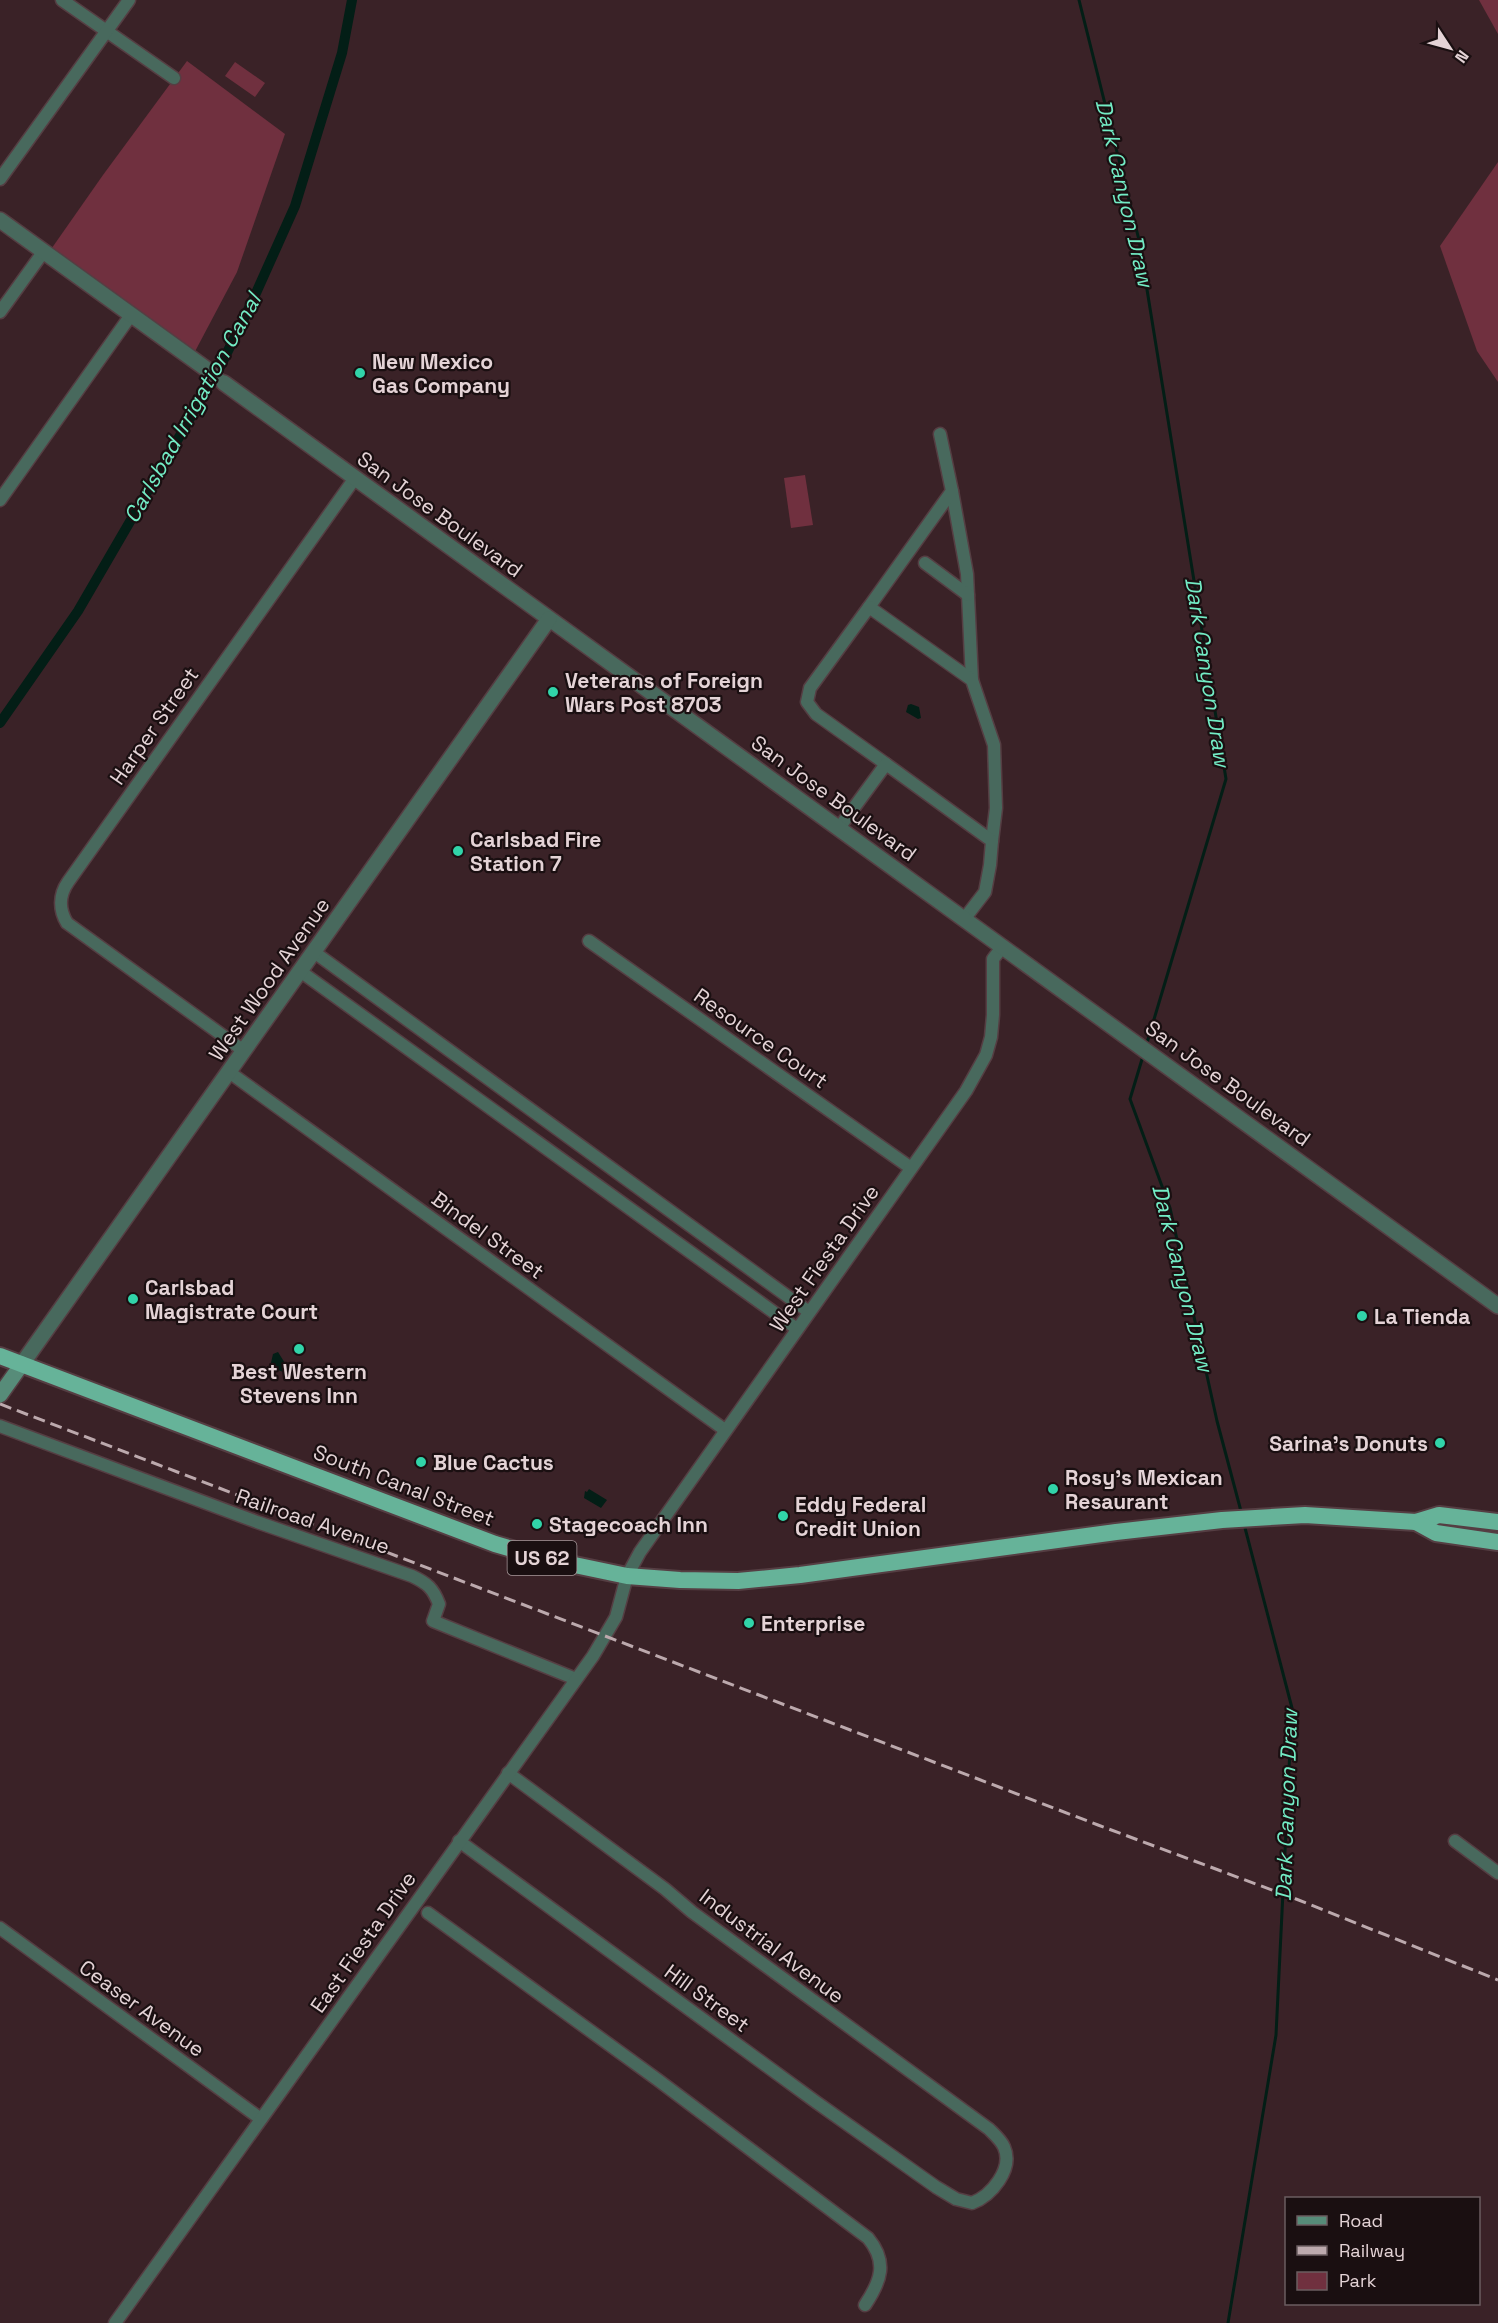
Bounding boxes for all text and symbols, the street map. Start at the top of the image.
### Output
north arrow [1420,18,1480,78]
text: N [1450,46,1473,67]
water label: Dark Canyon Draw [1090,96,1161,292]
water label: Carlsbad Irrigation Canal [117,286,268,528]
place label: New Mexico Gas Company [372,348,510,399]
marker: New Mexico Gas Company [353,366,367,380]
street label: San Jose Boulevard [352,445,528,583]
water label: Dark Canyon Draw [1179,575,1237,771]
street label: Harper Street [104,662,204,790]
place label: Veterans of Foreign Wars Post 8703 [565,667,763,718]
marker: Veterans of Foreign Wars Post 8703 [546,685,560,699]
street label: San Jose Boulevard [746,729,922,867]
place label: Carlsbad Fire Station 7 [470,826,601,877]
marker: Carlsbad Fire Station 7 [451,844,465,858]
street label: West Wood Avenue [203,892,335,1066]
street label: Resource Court [689,982,833,1094]
street label: San Jose Boulevard [1140,1014,1316,1152]
street label: West Fiesta Drive [763,1179,885,1337]
water label: Dark Canyon Draw [1146,1182,1220,1377]
street label: Bindel Street [426,1185,550,1285]
place label: Carlsbad Magistrate Court [145,1274,318,1325]
marker: Carlsbad Magistrate Court [126,1292,140,1306]
place label: La Tienda [1374,1303,1471,1330]
marker: La Tienda [1355,1309,1369,1323]
marker: Best Western Stevens Inn [292,1342,306,1356]
place label: Best Western Stevens Inn [231,1358,367,1409]
place label: Sarina's Donuts [1269,1430,1428,1457]
marker: Sarina's Donuts [1433,1436,1447,1450]
street label: South Canal Street [310,1438,498,1532]
place label: Blue Cactus [433,1449,554,1476]
marker: Blue Cactus [414,1455,428,1469]
place label: Rosy's Mexican Resaurant [1065,1464,1223,1515]
street label: Railroad Avenue [233,1482,393,1560]
marker: Rosy's Mexican Resaurant [1046,1482,1060,1496]
place label: Eddy Federal Credit Union [795,1491,926,1542]
marker: Eddy Federal Credit Union [776,1509,790,1523]
place label: Stagecoach Inn [549,1511,708,1538]
marker: Stagecoach Inn [530,1517,544,1531]
road number: US 62 [508,1541,576,1575]
place label: Enterprise [761,1610,865,1637]
marker: Enterprise [742,1616,756,1630]
water label: Dark Canyon Draw [1269,1706,1303,1901]
street label: East Fiesta Drive [304,1866,422,2018]
street label: Industrial Avenue [694,1883,850,2009]
street label: Ceaser Avenue [74,1953,210,2063]
street label: Hill Street [659,1958,755,2038]
legend [1285,2197,1480,2305]
text: Road [1339,2209,1383,2232]
text: Railway [1339,2239,1405,2262]
text: Park [1339,2269,1377,2292]

